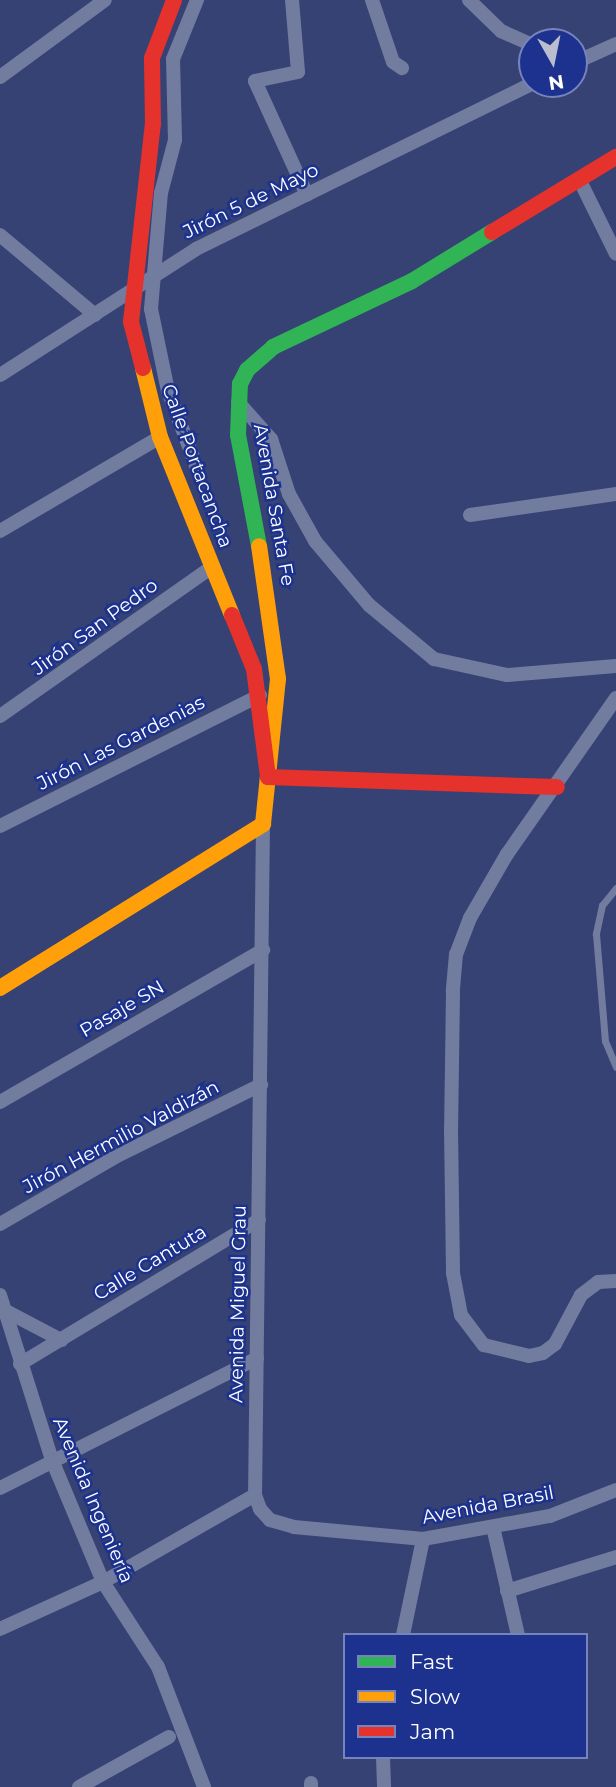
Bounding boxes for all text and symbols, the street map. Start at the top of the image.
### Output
north arrow [518,28,588,98]
text: N [547,70,565,95]
street label: Jirón 5 de Mayo [180,158,322,244]
street label: Calle Portacancha [157,381,237,551]
street label: Avenida Santa Fe [249,422,299,588]
street label: Jirón San Pedro [28,574,162,680]
street label: Jirón Las Gardenias [34,691,208,795]
street label: Pasaje SN [76,976,168,1042]
street label: Jirón Hermilio Valdizán [19,1076,223,1198]
street label: Avenida Miguel Grau [225,1205,251,1403]
street label: Calle Cantuta [89,1220,211,1306]
street label: Avenida Ingeniería [48,1414,138,1586]
street label: Avenida Brasil [420,1481,556,1529]
legend [343,1633,588,1759]
text: Fast [410,1649,454,1674]
text: Slow [410,1684,460,1709]
text: Jam [410,1719,455,1744]

